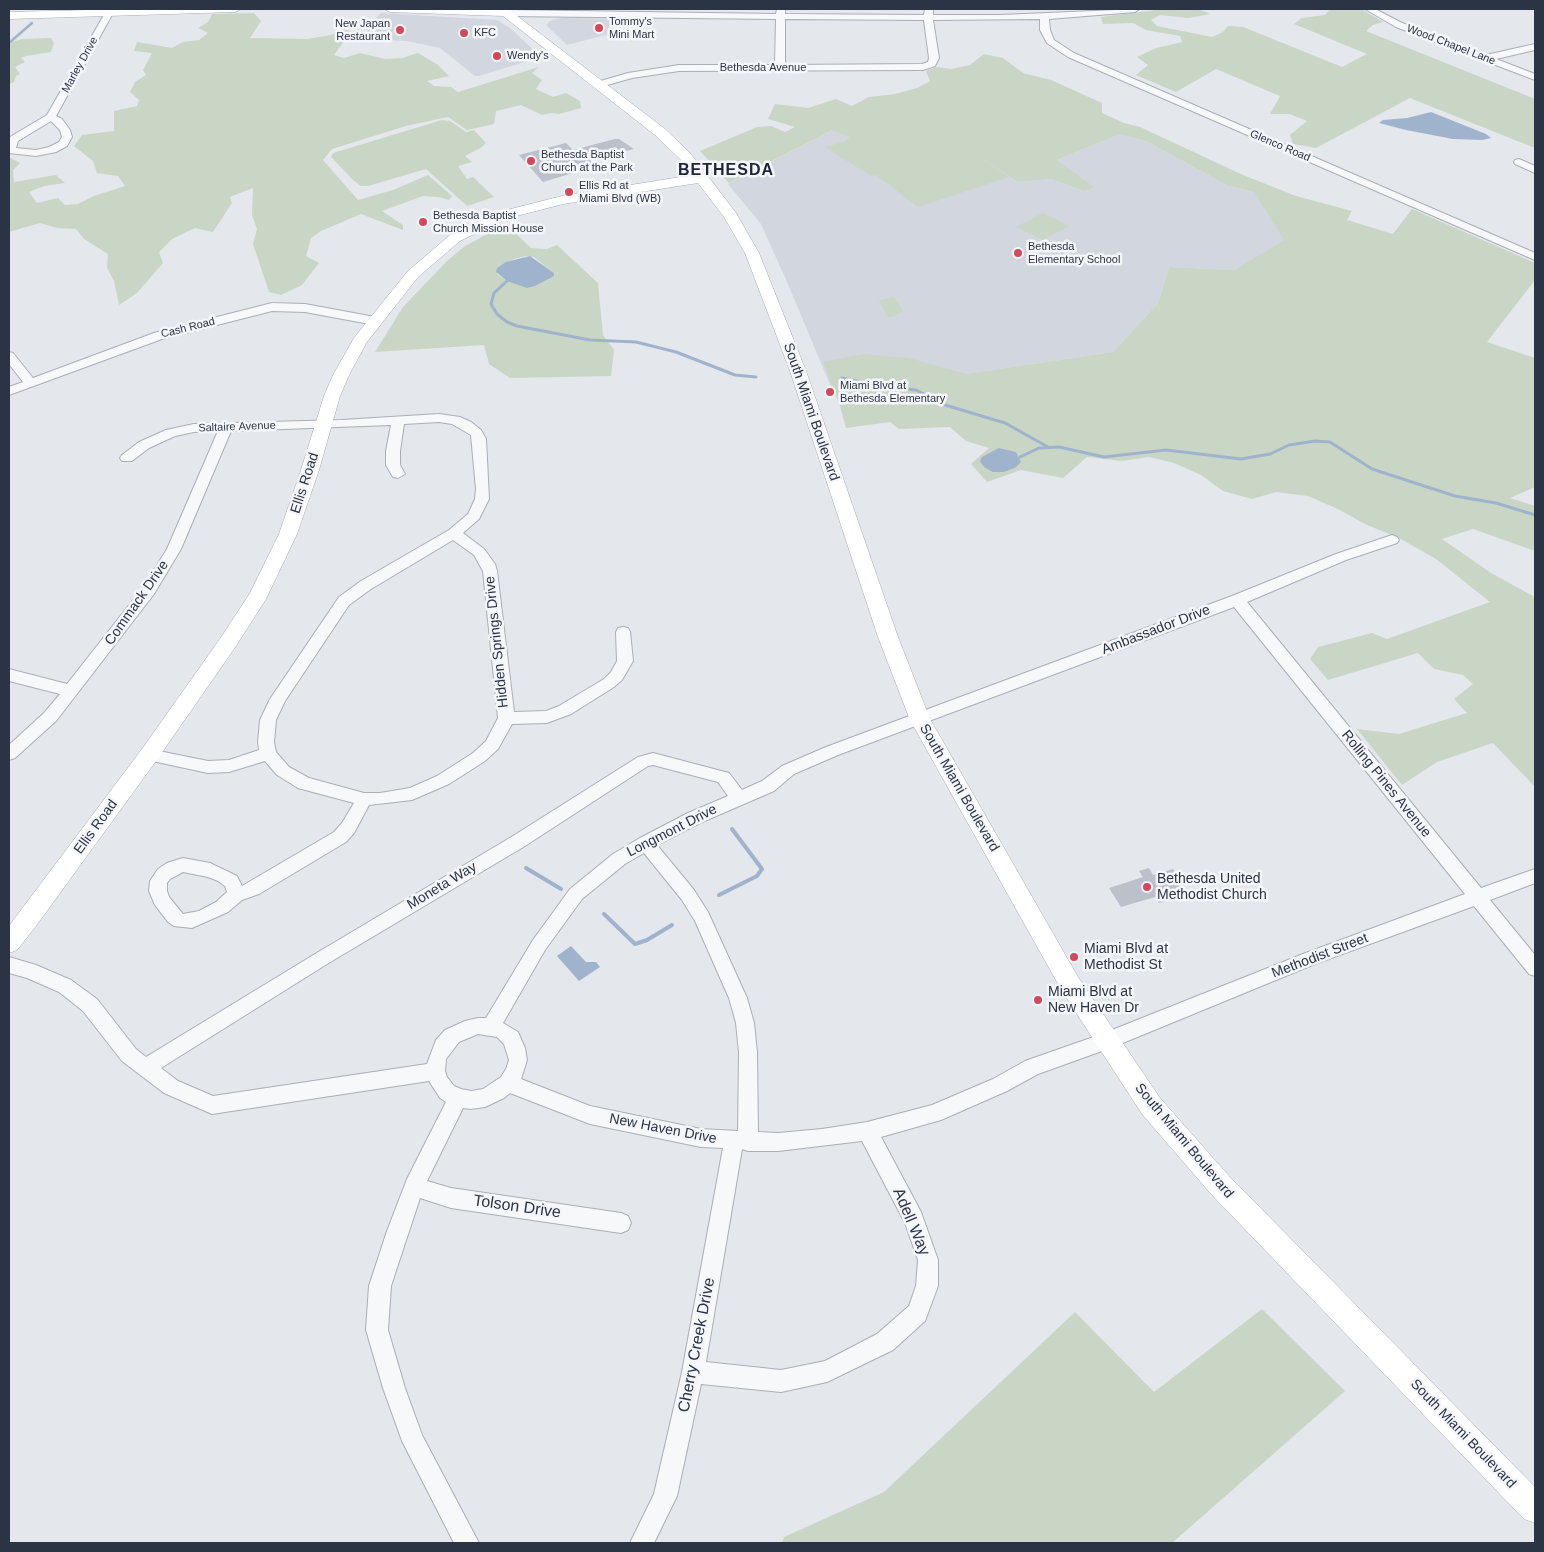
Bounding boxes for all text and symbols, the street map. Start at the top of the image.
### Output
place label: Tommy's Mini Mart [609,15,654,41]
place label: New Japan Restaurant [335,17,390,43]
marker: Tommy's Mini Mart [593,22,605,34]
street label: Wood Chapel Lane [1405,22,1497,68]
marker: New Japan Restaurant [394,24,406,36]
place label: KFC [474,26,496,40]
marker: KFC [458,27,470,39]
street label: Marley Drive [59,35,101,95]
place label: Wendy's [507,49,549,63]
marker: Wendy's [491,50,503,62]
street label: Bethesda Avenue [720,61,806,75]
street label: Glenco Road [1248,127,1312,165]
place label: Bethesda Baptist Church at the Park [541,148,633,174]
marker: Bethesda Baptist Church at the Park [525,155,537,167]
district label: BETHESDA [677,161,775,181]
place label: Ellis Rd at Miami Blvd (WB) [579,179,661,205]
marker: Ellis Rd at Miami Blvd (WB) [563,186,575,198]
place label: Bethesda Baptist Church Mission House [433,209,544,235]
marker: Bethesda Baptist Church Mission House [417,216,429,228]
place label: Bethesda Elementary School [1028,240,1120,266]
marker: Bethesda Elementary School [1012,247,1024,259]
street label: Cash Road [160,315,216,341]
street label: South Miami Boulevard [779,341,843,483]
place label: Miami Blvd at Bethesda Elementary [840,379,945,405]
marker: Miami Blvd at Bethesda Elementary [824,386,836,398]
street label: Saltaire Avenue [198,419,276,435]
street label: Ellis Road [287,450,323,516]
street label: Commack Drive [102,557,172,649]
street label: Hidden Springs Drive [482,575,512,709]
street label: Ambassador Drive [1099,602,1213,658]
street label: South Miami Boulevard [916,721,1002,855]
street label: Rolling Pines Avenue [1338,727,1434,841]
street label: Ellis Road [71,797,121,857]
street label: Longmont Drive [624,801,720,861]
street label: Moneta Way [404,859,480,913]
place label: Bethesda United Methodist Church [1157,871,1267,904]
marker: Bethesda United Methodist Church [1141,881,1153,893]
street label: Methodist Street [1269,930,1371,982]
place label: Miami Blvd at Methodist St [1084,941,1168,974]
marker: Miami Blvd at Methodist St [1068,951,1080,963]
place label: Miami Blvd at New Haven Dr [1048,984,1139,1016]
marker: Miami Blvd at New Haven Dr [1032,994,1044,1006]
street label: South Miami Boulevard [1131,1080,1237,1202]
street label: New Haven Drive [608,1110,718,1148]
street label: Adell Way [888,1185,934,1259]
street label: Tolson Drive [472,1191,562,1223]
street label: Cherry Creek Drive [675,1276,719,1414]
street label: South Miami Boulevard [1407,1376,1519,1492]

